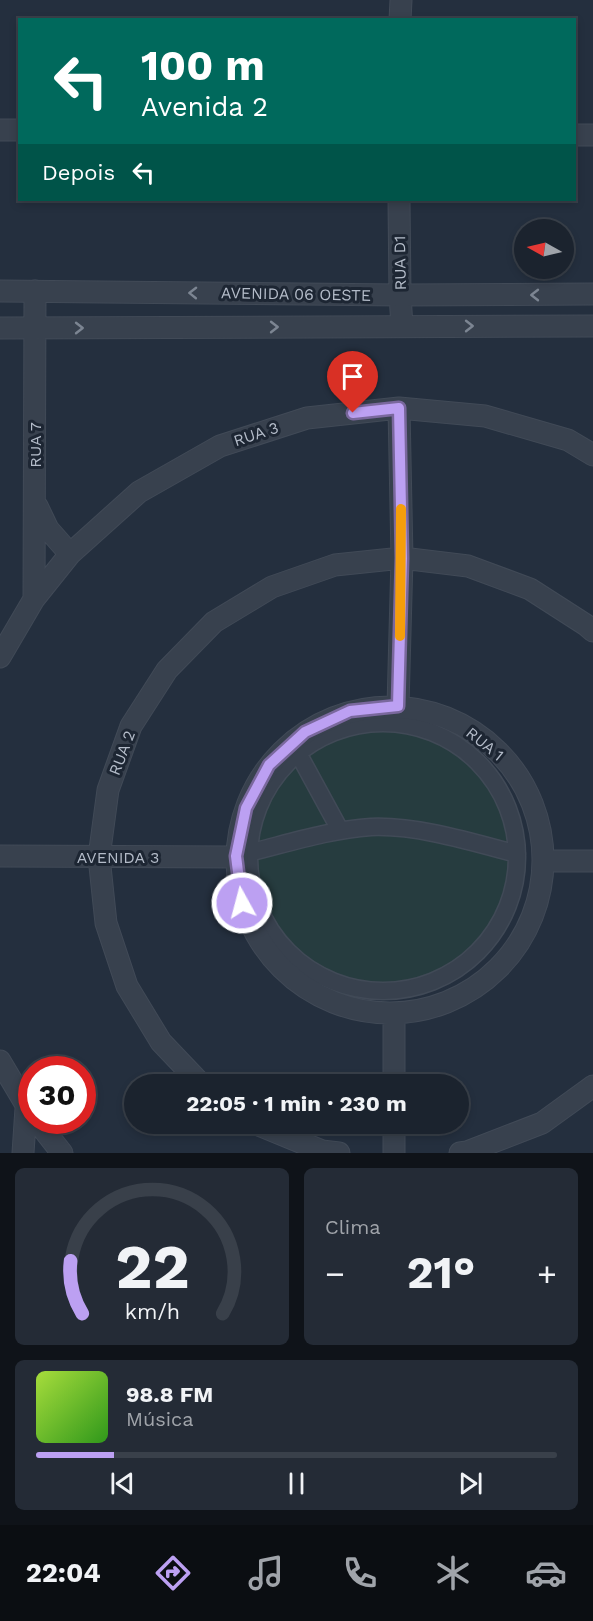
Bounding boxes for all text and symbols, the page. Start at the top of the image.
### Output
text: 100 m [141,41,265,90]
icon: left [42,42,120,120]
text: Avenida 2 [141,91,268,123]
icon: left [127,156,160,189]
text: Depois [42,160,115,185]
north arrow [514,219,574,279]
map controls [514,219,574,279]
street label: RUA D1 [390,235,410,291]
street label: AVENIDA 06 OESTE [221,283,371,305]
one-way arrow [188,287,197,299]
one-way arrow [530,289,539,301]
one-way arrow [465,320,474,332]
one-way arrow [270,321,279,333]
one-way arrow [75,322,84,334]
pin [327,351,378,413]
icon: arrive [336,360,369,393]
street label: RUA 3 [231,418,281,450]
street label: RUA 7 [26,422,45,468]
street label: RUA 1 [462,723,508,765]
street label: RUA 2 [105,728,139,778]
street label: AVENIDA 3 [77,848,159,867]
position arrow [210,871,274,935]
speed limit sign: 30 [18,1056,96,1134]
text: 22:05 · 1 min · 230 m [186,1091,407,1116]
text: Clima [325,1215,381,1239]
text: 22 [115,1230,189,1303]
text: 21° [407,1246,475,1299]
text: − [325,1254,345,1293]
text: + [537,1254,557,1293]
text: km/h [124,1299,180,1324]
text: 98.8 FM [126,1382,213,1407]
text: Música [126,1407,194,1431]
icon: previous [106,1467,139,1500]
icon: pause [280,1467,313,1500]
icon: next [454,1467,487,1500]
icon: directions [152,1552,194,1594]
icon: music [245,1552,287,1594]
icon: phone [339,1552,381,1594]
icon: climate [432,1552,474,1594]
icon: car [525,1552,567,1594]
text: 22:04 [26,1557,101,1589]

